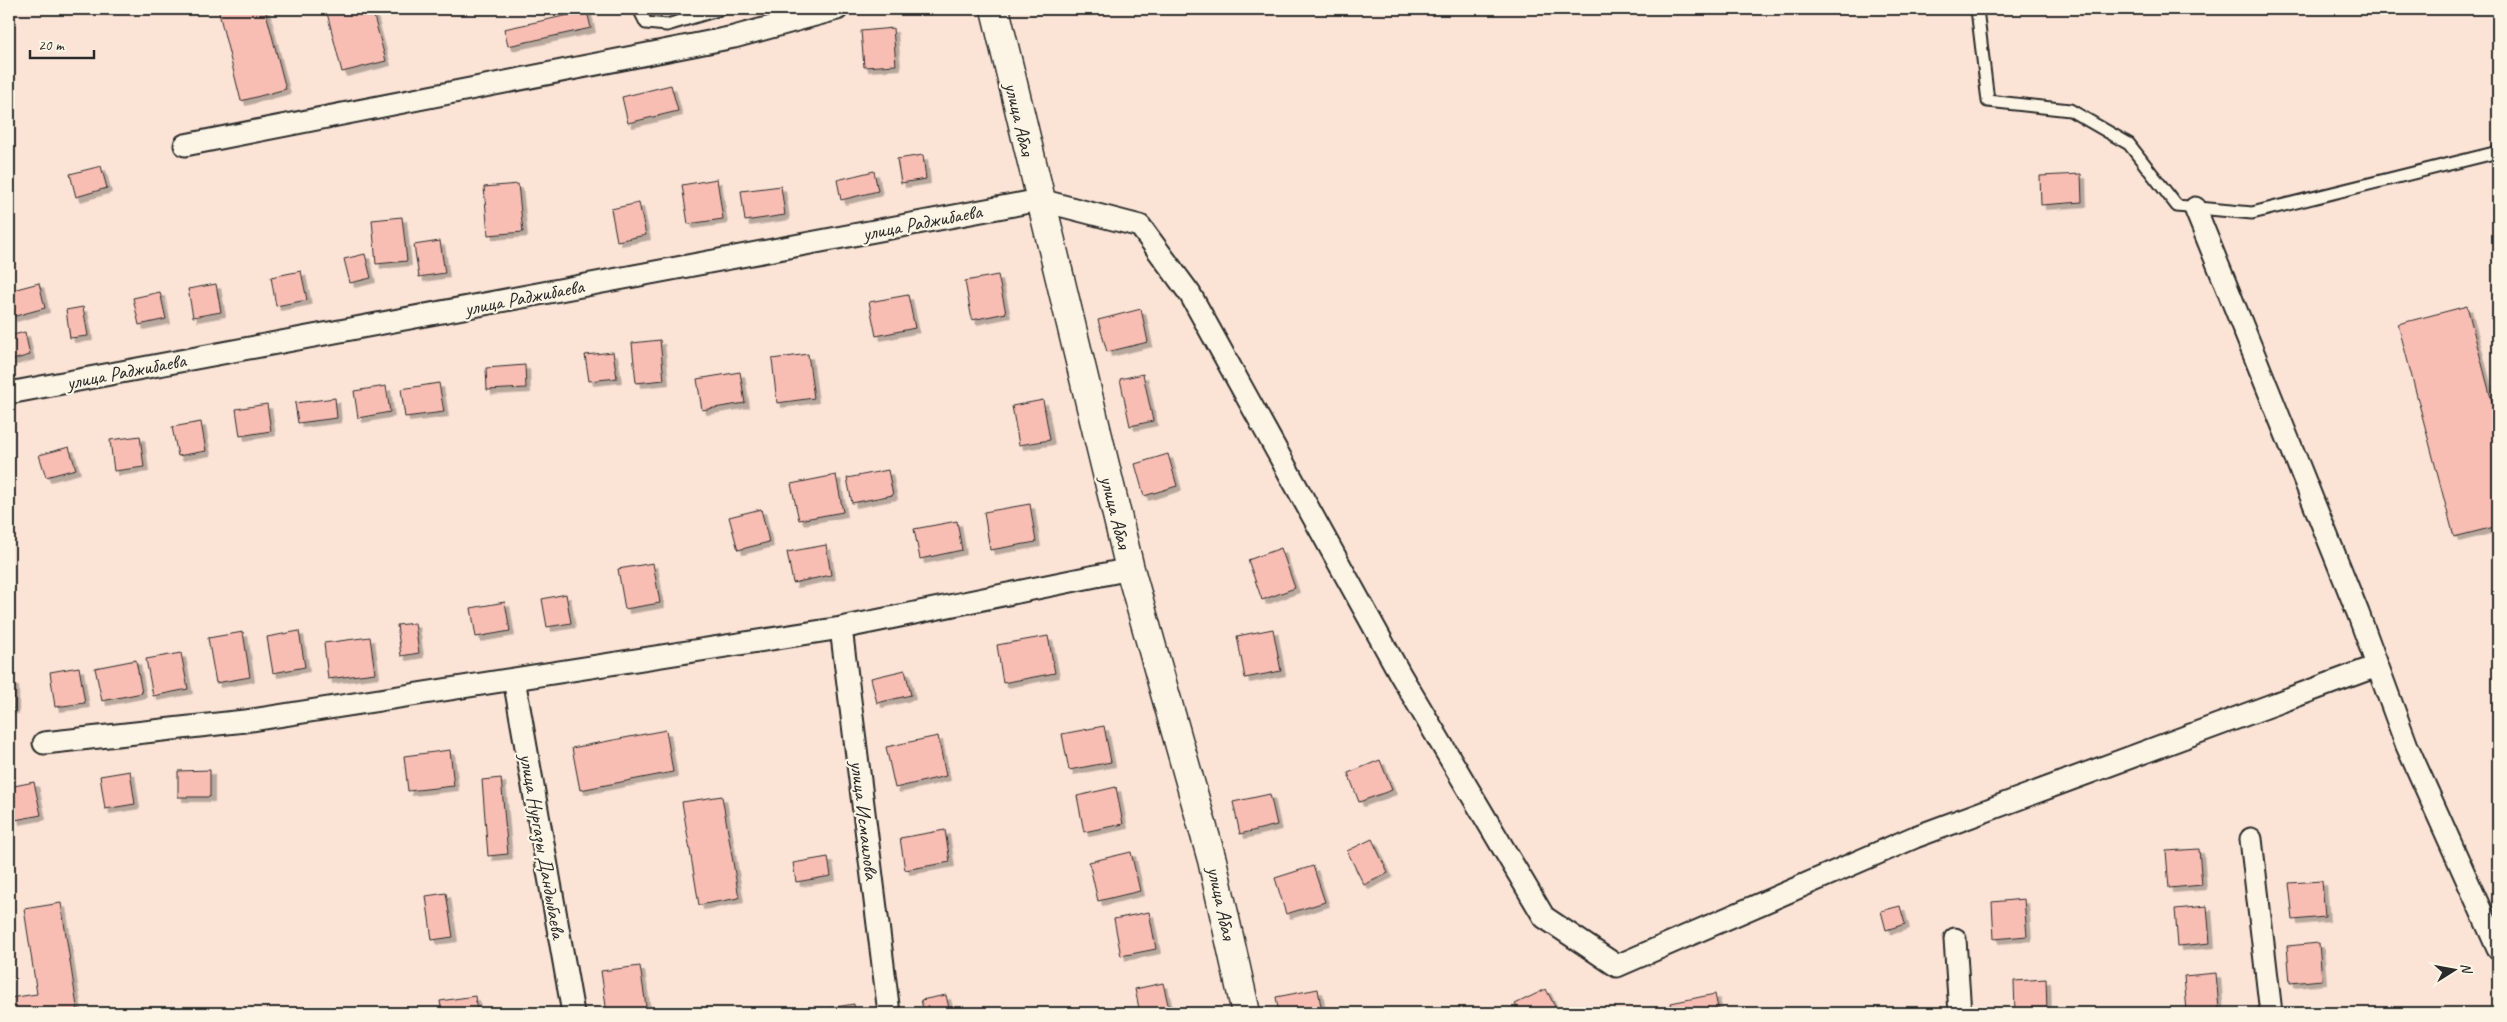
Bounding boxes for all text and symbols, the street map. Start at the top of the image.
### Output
scale bar [30,28,94,60]
text: 20 m [38,36,65,55]
street label: улица Абая [999,79,1040,160]
street label: улица Раджибаева [859,198,986,246]
street label: улица Раджибаева [461,273,588,321]
street label: улица Раджибаева [63,347,190,395]
street label: улица Абая [1094,472,1137,553]
street label: улица Нургазы Дандыбаева [514,751,571,942]
street label: улица Исмаилова [845,758,884,882]
street label: улица Абая [1201,863,1242,944]
north arrow [2430,944,2480,994]
text: N [2457,962,2476,976]

